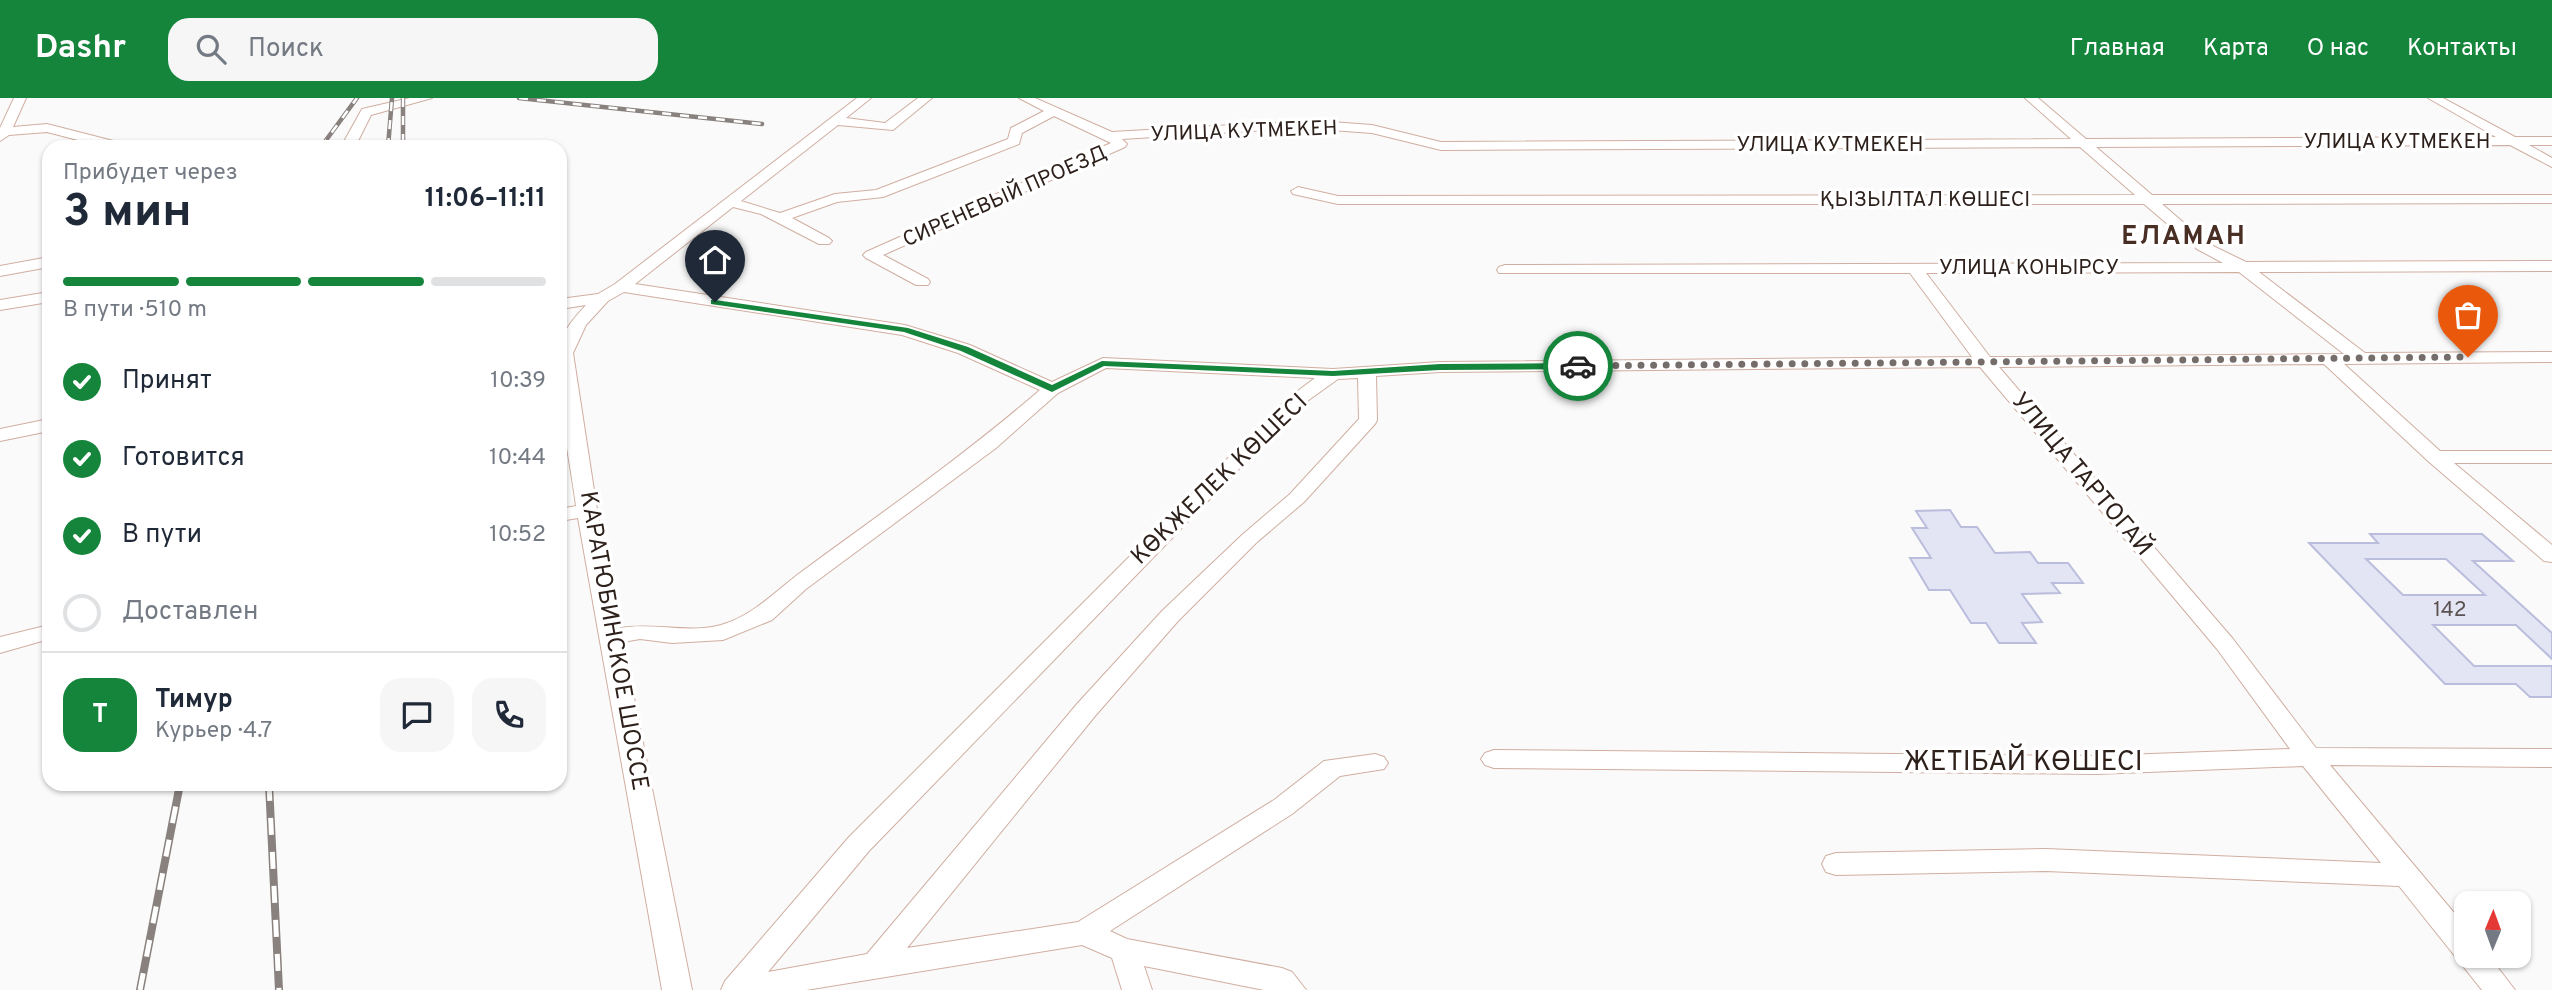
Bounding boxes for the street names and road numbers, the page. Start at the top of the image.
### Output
street label: УЛИЦА КУТМЕКЕН [1150,115,1338,149]
street label: УЛИЦА КУТМЕКЕН [2303,129,2491,156]
street label: УЛИЦА КУТМЕКЕН [1736,132,1924,159]
street label: СИРЕНЕВЫЙ ПРОЕЗД [898,139,1111,254]
street label: ҚЫЗЫЛТАЛ КӨШЕСІ [1820,187,2030,214]
street label: УЛИЦА КОНЫРСУ [1939,255,2119,282]
street label: УЛИЦА ТАРТОГАЙ [2004,386,2160,563]
street label: КӨКЖЕЛЕК КӨШЕСІ [1125,388,1315,572]
street label: КАРАТЮБИНСКОЕ ШОССЕ [572,489,654,793]
street label: ЖЕТІБАЙ КӨШЕСІ [1903,743,2143,781]

